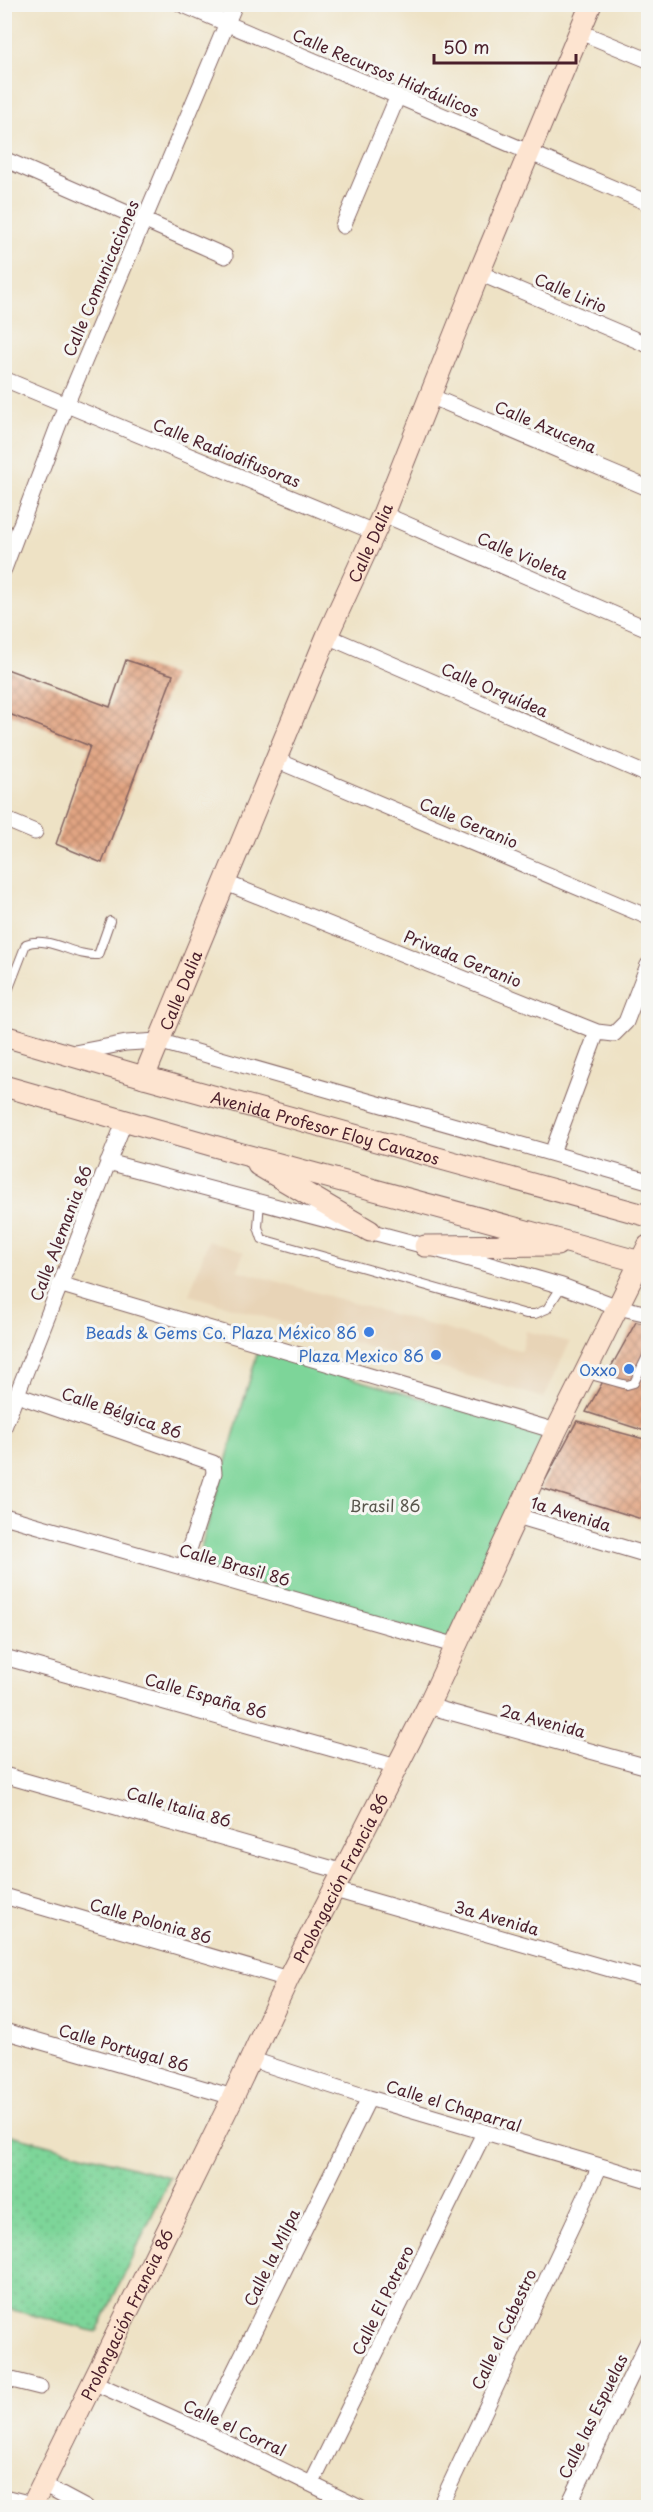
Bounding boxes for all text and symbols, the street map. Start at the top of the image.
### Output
street label: Calle Recursos Hidráulicos [289,22,483,122]
scale bar [434,27,576,65]
text: 50 m [443,33,490,60]
street label: Calle Comunicaciones [56,196,144,360]
street label: Calle Lirio [531,266,611,318]
street label: Calle Azucena [491,394,601,458]
street label: Calle Radiodifusoras [150,411,304,493]
street label: Calle Dalia [341,500,398,586]
street label: Calle Violeta [474,525,572,585]
street label: Calle Orquídea [438,656,552,722]
street label: Calle Geranio [416,790,522,854]
street label: Privada Geranio [401,923,526,993]
street label: Calle Dalia [153,946,207,1034]
street label: Avenida Profesor Eloy Cavazos [208,1084,442,1170]
street label: Calle Alemania 86 [23,1161,97,1304]
place label: Beads & Gems Co. Plaza México 86 [85,1320,357,1344]
marker: Beads & Gems Co. Plaza México 86 [362,1325,376,1339]
place label: Plaza Mexico 86 [298,1343,424,1367]
marker: Plaza Mexico 86 [429,1348,443,1362]
place label: Oxxo [579,1357,617,1381]
marker: Oxxo [622,1362,636,1376]
street label: Calle Bélgica 86 [59,1380,185,1444]
street label: 1a Avenida [528,1489,614,1537]
park label: Brasil 86 [350,1493,420,1517]
street label: Calle Brasil 86 [177,1537,293,1591]
street label: Calle España 86 [142,1666,270,1724]
street label: 2a Avenida [498,1697,588,1743]
street label: Calle Italia 86 [124,1780,234,1832]
street label: Prolongación Francia 86 [286,1788,394,1967]
street label: Calle Polonia 86 [87,1891,215,1949]
street label: 3a Avenida [452,1893,542,1941]
street label: Calle Portugal 86 [56,2017,192,2077]
street label: Calle el Chaparral [383,2073,525,2137]
street label: Calle la Milpa [237,2204,305,2310]
street label: Prolongación Francia 86 [74,2224,179,2404]
street label: Calle El Potrero [345,2241,419,2359]
street label: Calle el Cabestro [464,2264,542,2393]
street label: Calle las Espuelas [551,2350,633,2482]
street label: Calle el Corral [180,2393,290,2461]

